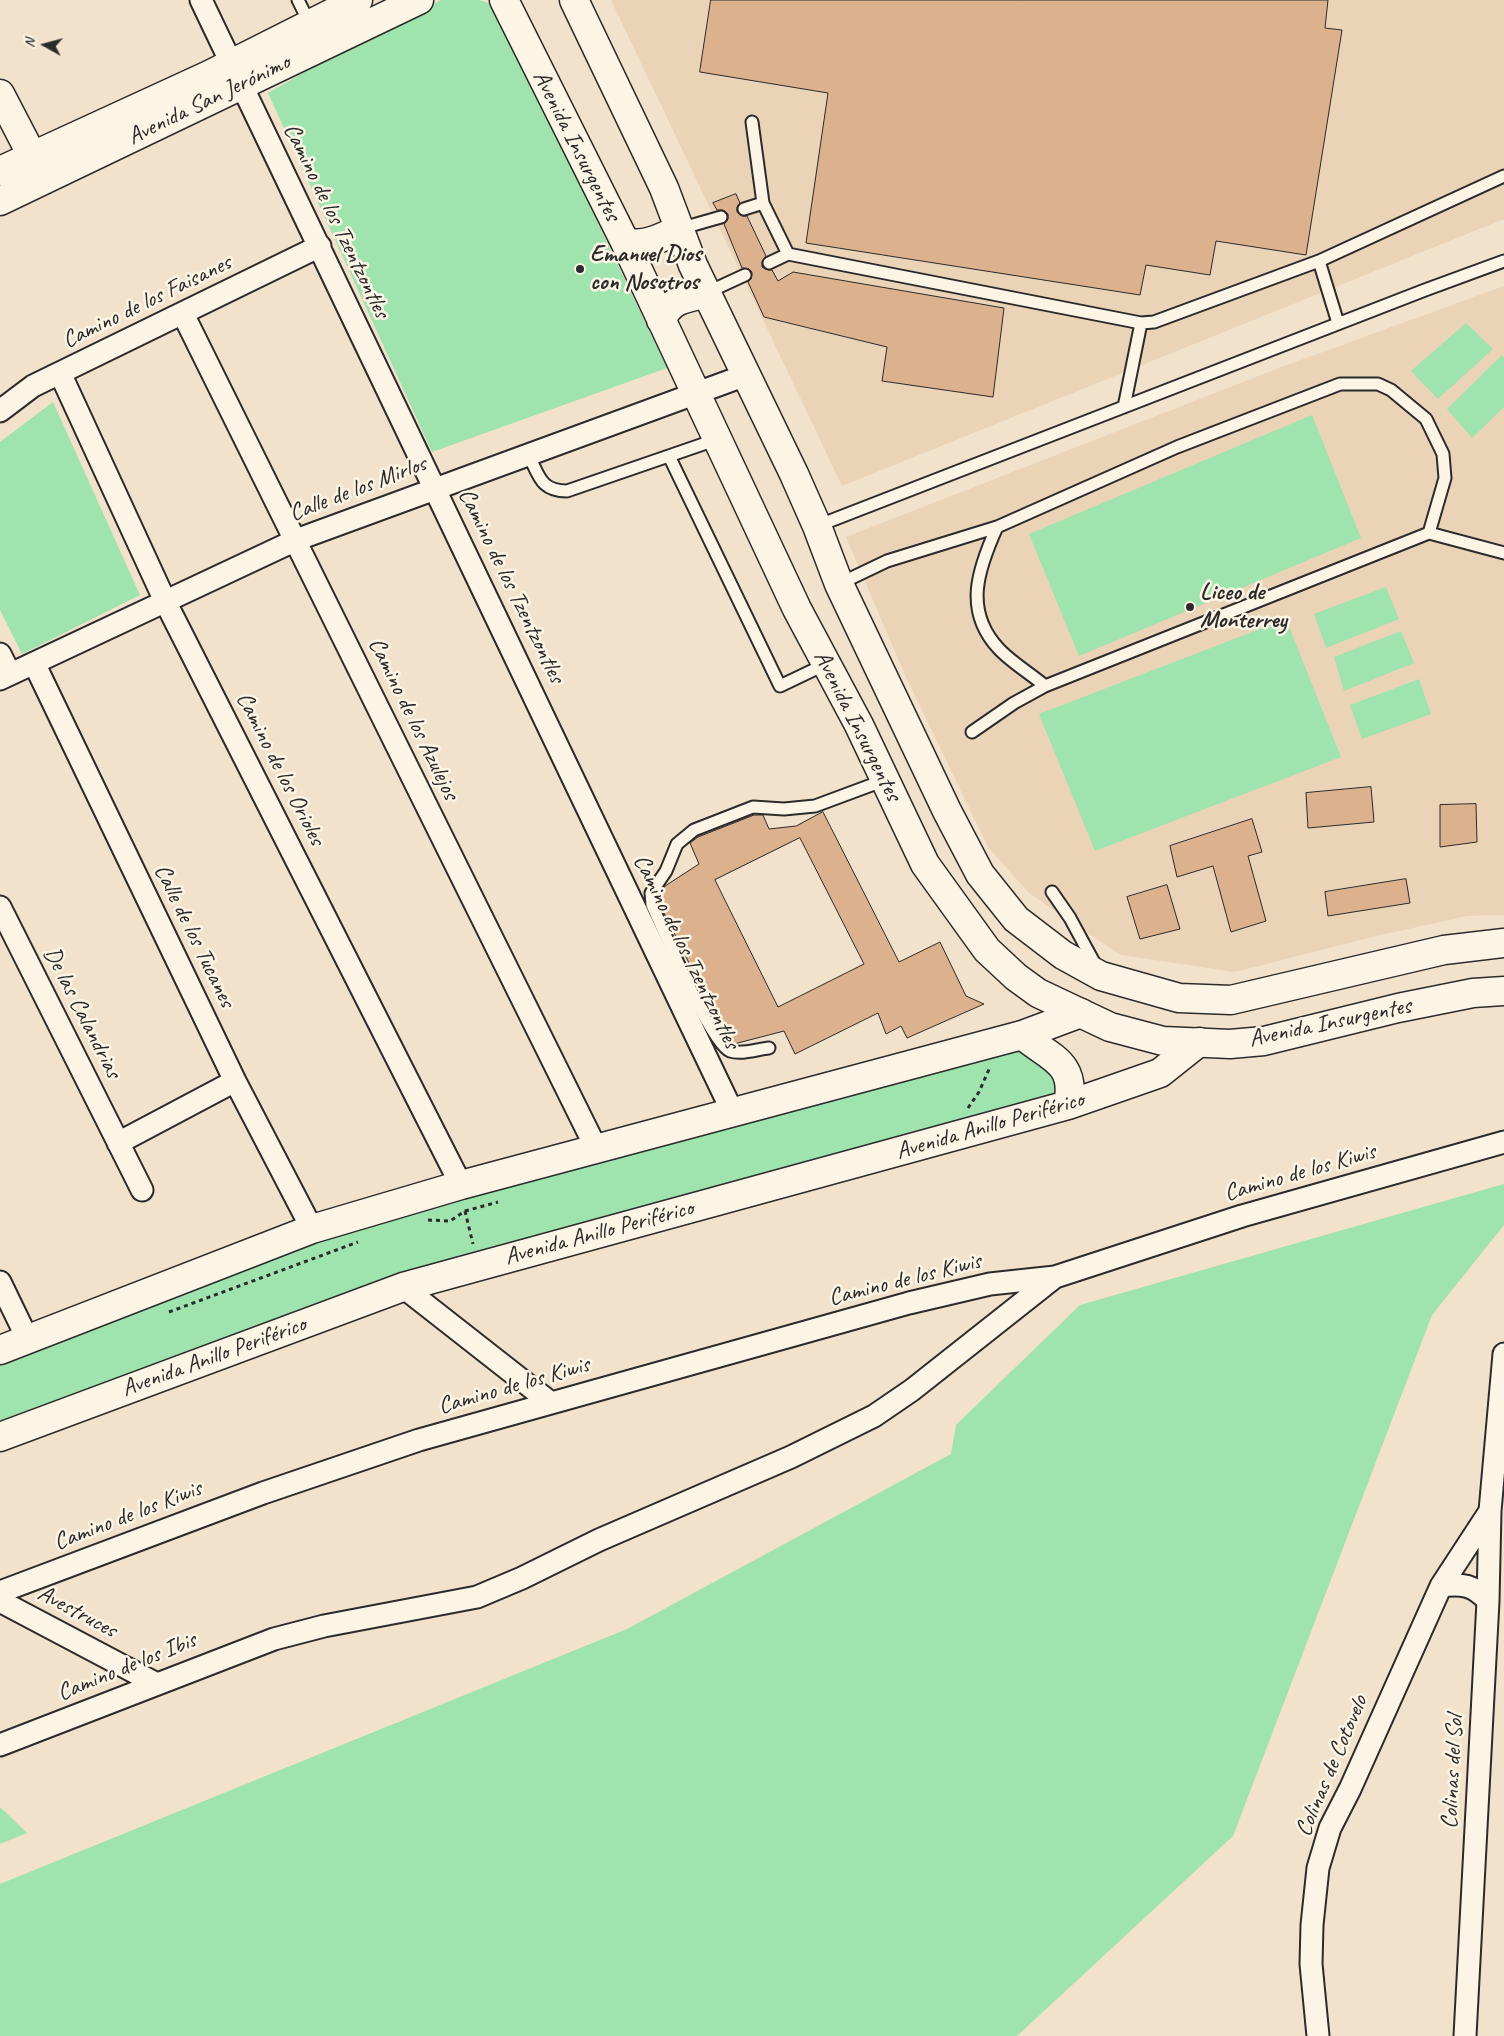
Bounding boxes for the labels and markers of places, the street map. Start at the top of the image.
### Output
place label: Emanuel Dios con Nosotros [590,241,701,297]
marker: Emanuel Dios con Nosotros [574,263,586,275]
place label: Liceo de Monterrey [1200,579,1287,635]
marker: Liceo de Monterrey [1184,601,1196,613]

